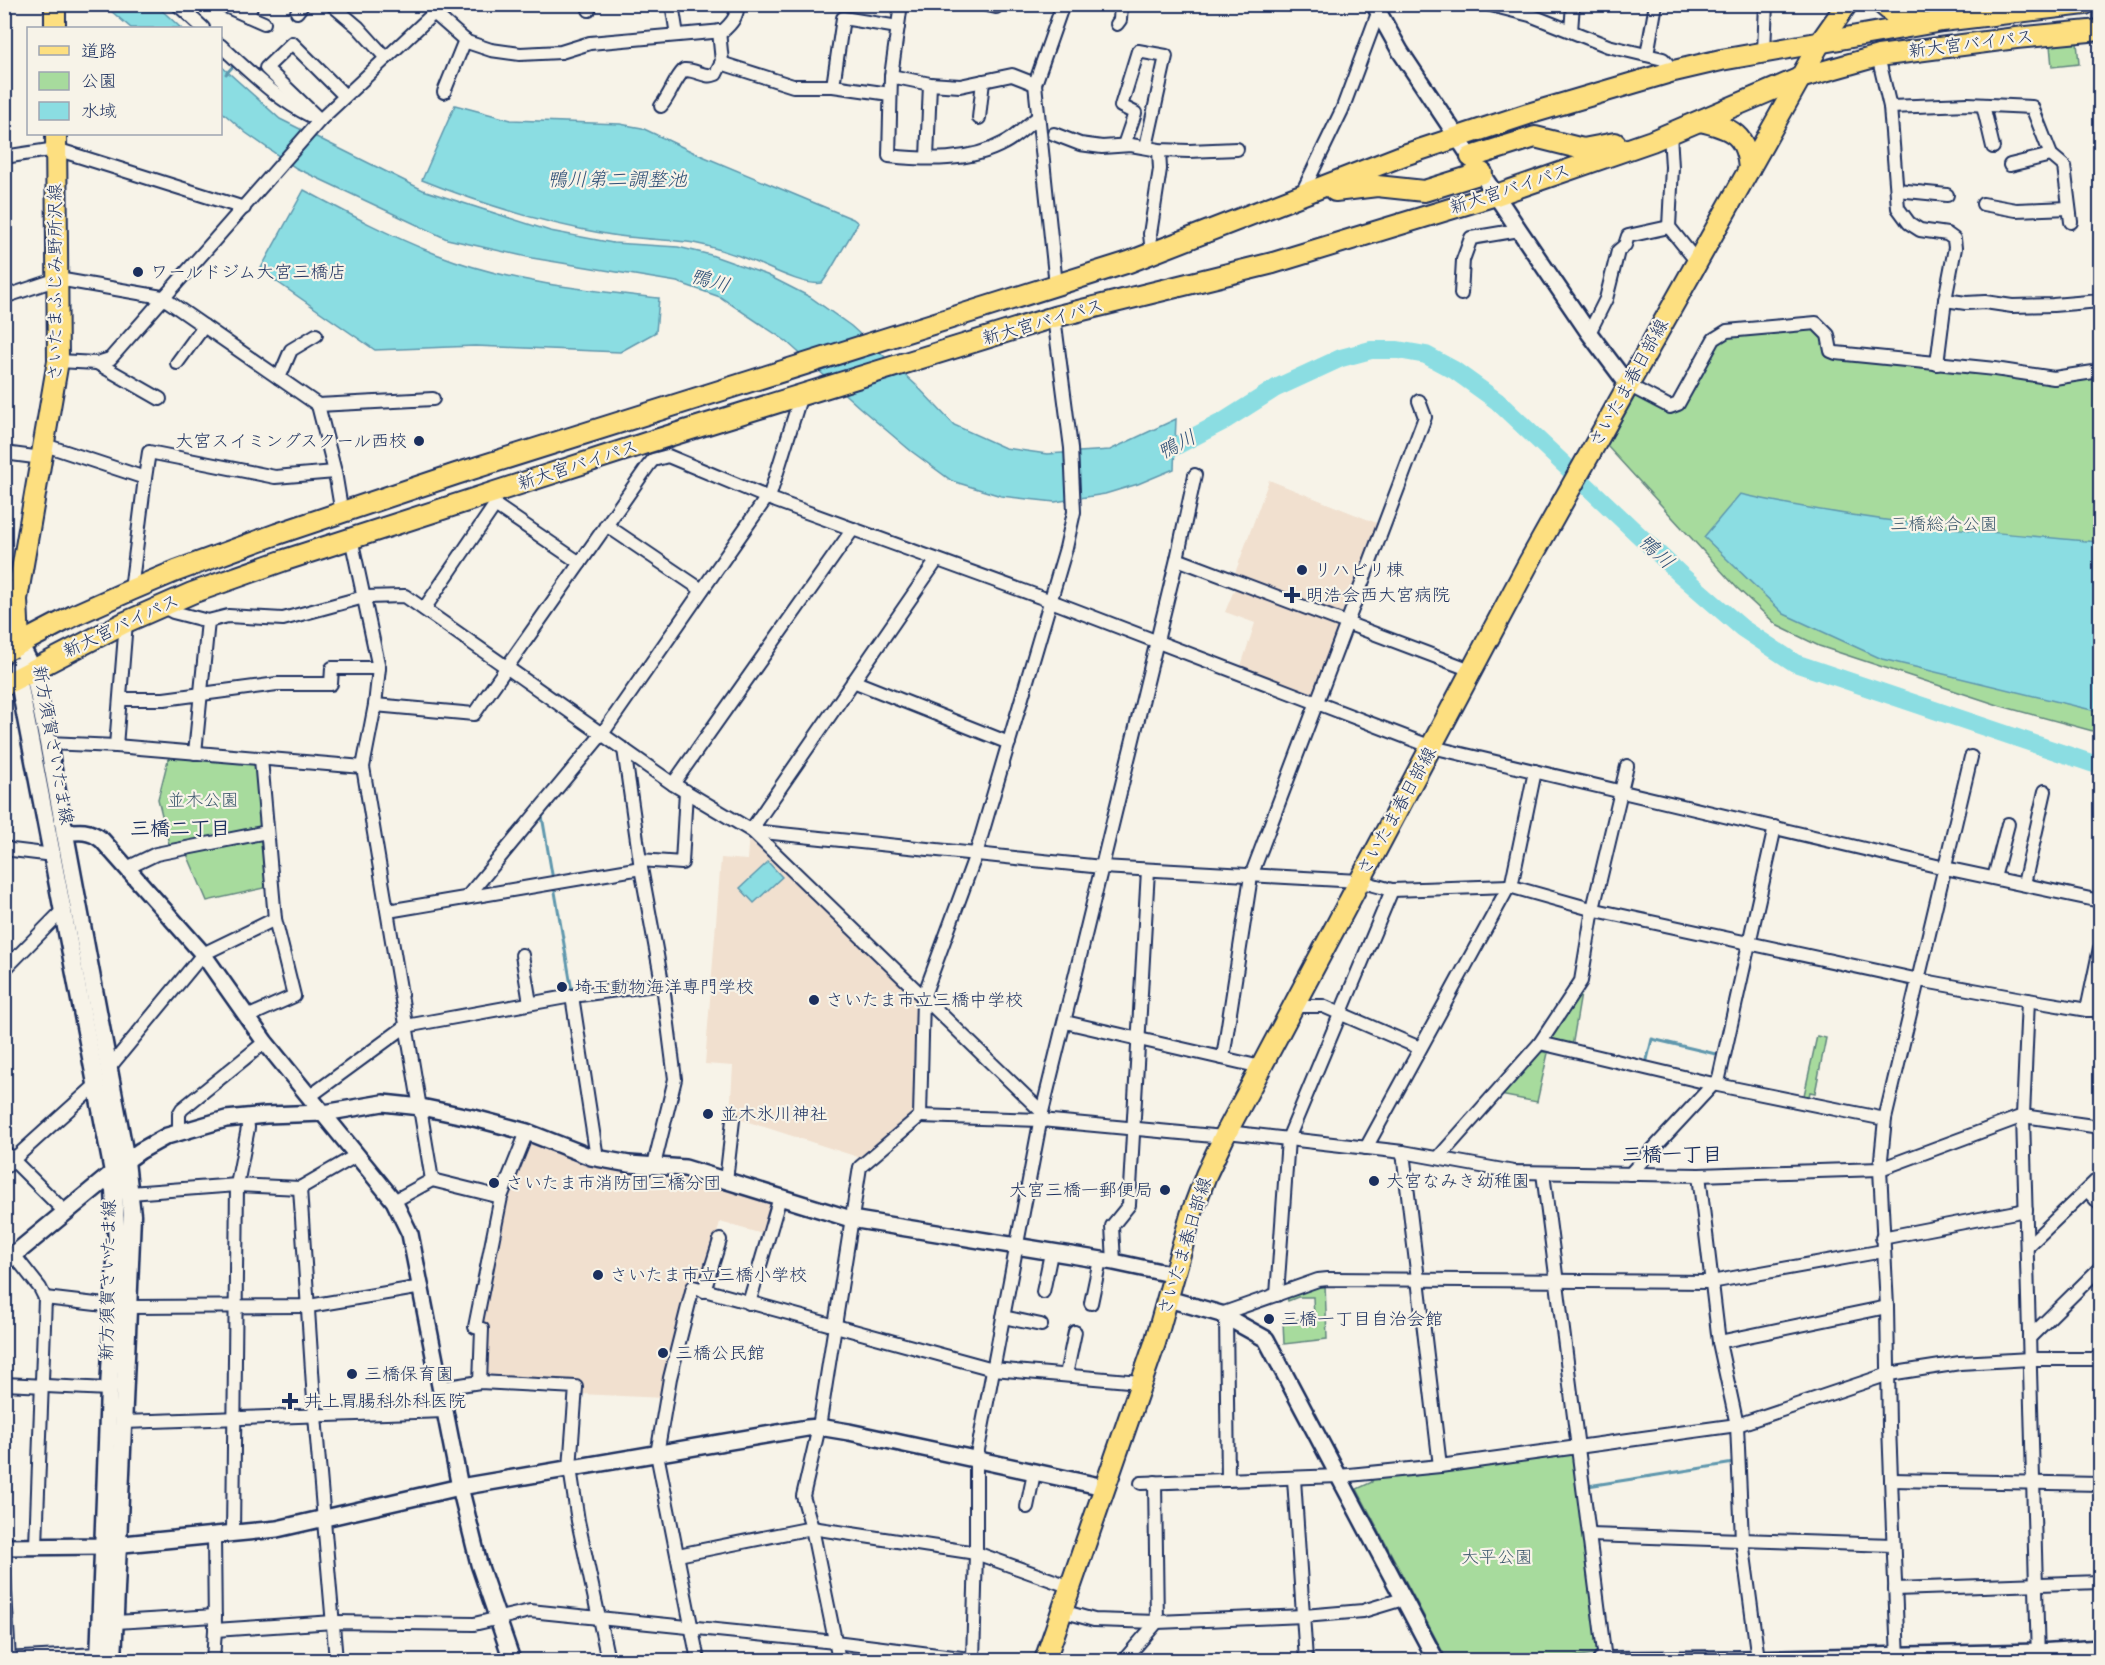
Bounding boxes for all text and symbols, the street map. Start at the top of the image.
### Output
street label: 新大宮バイパス [1907,24,2035,64]
legend [27,27,222,135]
text: 道路 [81,39,117,64]
text: 公園 [81,69,117,94]
text: 水域 [81,99,117,124]
street label: 新大宮バイパス [1446,158,1574,220]
water label: 鴨川第二調整池 [547,166,688,194]
street label: さいたまふじみ野所沢線 [43,183,68,381]
place label: ワールドジム大宮三橋店 [150,260,346,285]
water label: 鴨川 [687,262,733,300]
marker: ワールドジム大宮三橋店 [131,265,145,279]
street label: 新大宮バイパス [979,293,1107,351]
street label: さいたま春日部線 [1583,314,1675,452]
water label: 鴨川 [1153,423,1201,467]
place label: 大宮スイミングスクール西校 [175,429,407,454]
marker: 大宮スイミングスクール西校 [412,434,426,448]
street label: 新大宮バイパス [514,434,642,496]
park label: 三橋総合公園 [1890,512,1998,537]
water label: 鴨川 [1632,528,1680,576]
place label: リハビリ棟 [1314,558,1404,583]
marker: リハビリ棟 [1295,563,1309,577]
place label: 明浩会西大宮病院 [1306,583,1450,608]
marker: 明浩会西大宮病院 [1283,586,1301,604]
street label: 新大宮バイパス [59,588,183,664]
street label: 新方須賀さいたま線 [27,663,79,827]
street label: さいたま春日部線 [1351,742,1443,880]
park label: 並木公園 [167,788,239,813]
district label: 三橋二丁目 [130,815,230,843]
place label: 埼玉動物海洋専門学校 [574,975,754,1000]
marker: 埼玉動物海洋専門学校 [555,980,569,994]
place label: さいたま市立三橋中学校 [826,988,1023,1013]
marker: さいたま市立三橋中学校 [807,993,821,1007]
place label: 並木氷川神社 [720,1102,828,1127]
marker: 並木氷川神社 [701,1107,715,1121]
district label: 三橋一丁目 [1622,1141,1722,1169]
place label: 大宮なみき幼稚園 [1386,1169,1530,1194]
place label: さいたま市消防団三橋分団 [506,1171,721,1196]
street label: さいたま春日部線 [1152,1174,1218,1318]
marker: 大宮なみき幼稚園 [1367,1174,1381,1188]
marker: さいたま市消防団三橋分団 [487,1176,501,1190]
place label: 大宮三橋一郵便局 [1009,1178,1153,1203]
marker: 大宮三橋一郵便局 [1158,1183,1172,1197]
street label: 新方須賀さいたま線 [94,1199,122,1361]
place label: さいたま市立三橋小学校 [610,1263,807,1288]
marker: さいたま市立三橋小学校 [591,1268,605,1282]
place label: 三橋一丁目自治会館 [1281,1307,1443,1332]
marker: 三橋一丁目自治会館 [1262,1312,1276,1326]
place label: 三橋公民館 [675,1341,765,1366]
marker: 三橋公民館 [656,1346,670,1360]
place label: 三橋保育園 [364,1362,454,1387]
marker: 三橋保育園 [345,1367,359,1381]
place label: 井上胃腸科外科医院 [304,1389,466,1414]
marker: 井上胃腸科外科医院 [281,1392,299,1410]
park label: 大平公園 [1461,1545,1533,1570]

